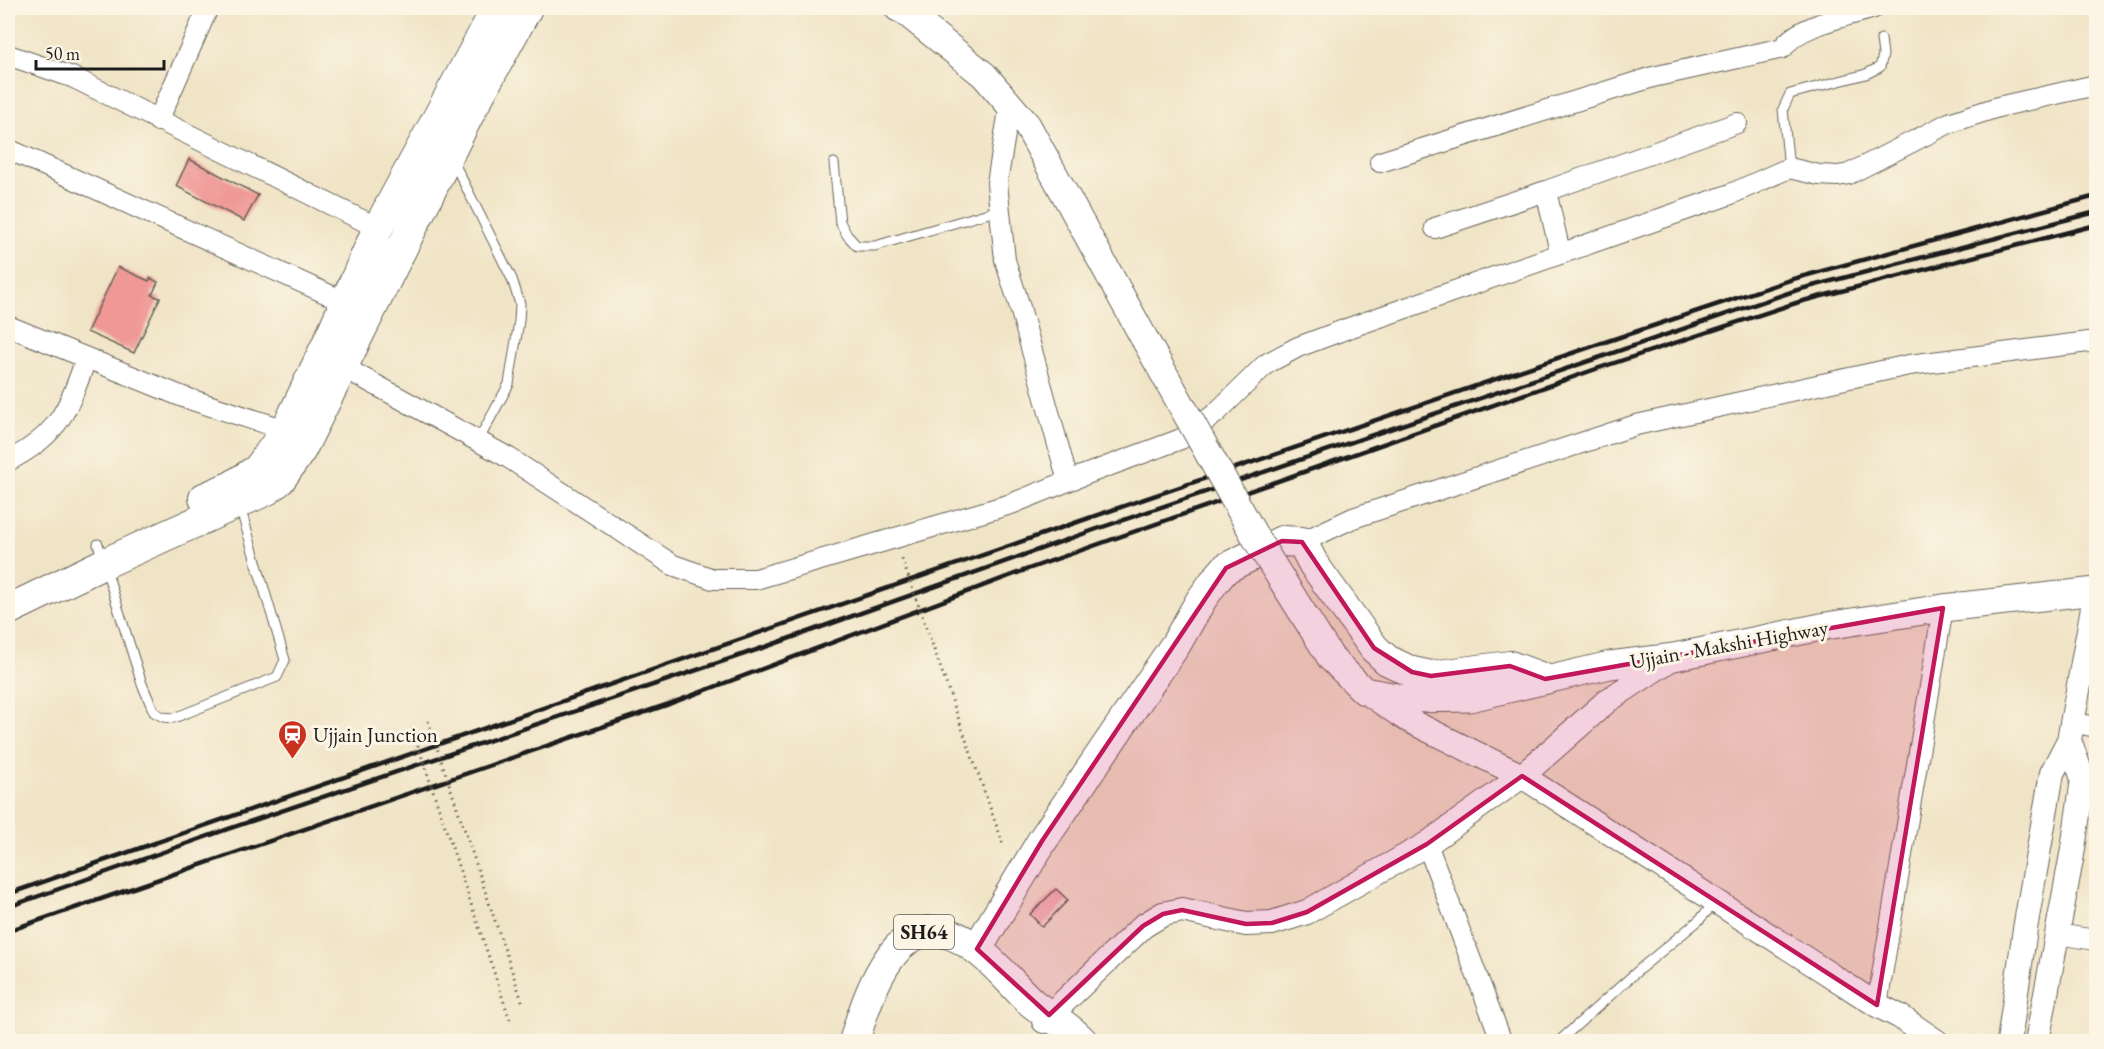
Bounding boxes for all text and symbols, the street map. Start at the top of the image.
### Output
scale bar [36,33,164,71]
text: 50 m [45,42,80,65]
street label: Ujjain - Makshi Highway [1628,613,1831,675]
station icon: Ujjain Junction [276,718,308,760]
place label: Ujjain Junction [313,721,438,748]
road number: SH64 [894,915,954,949]

